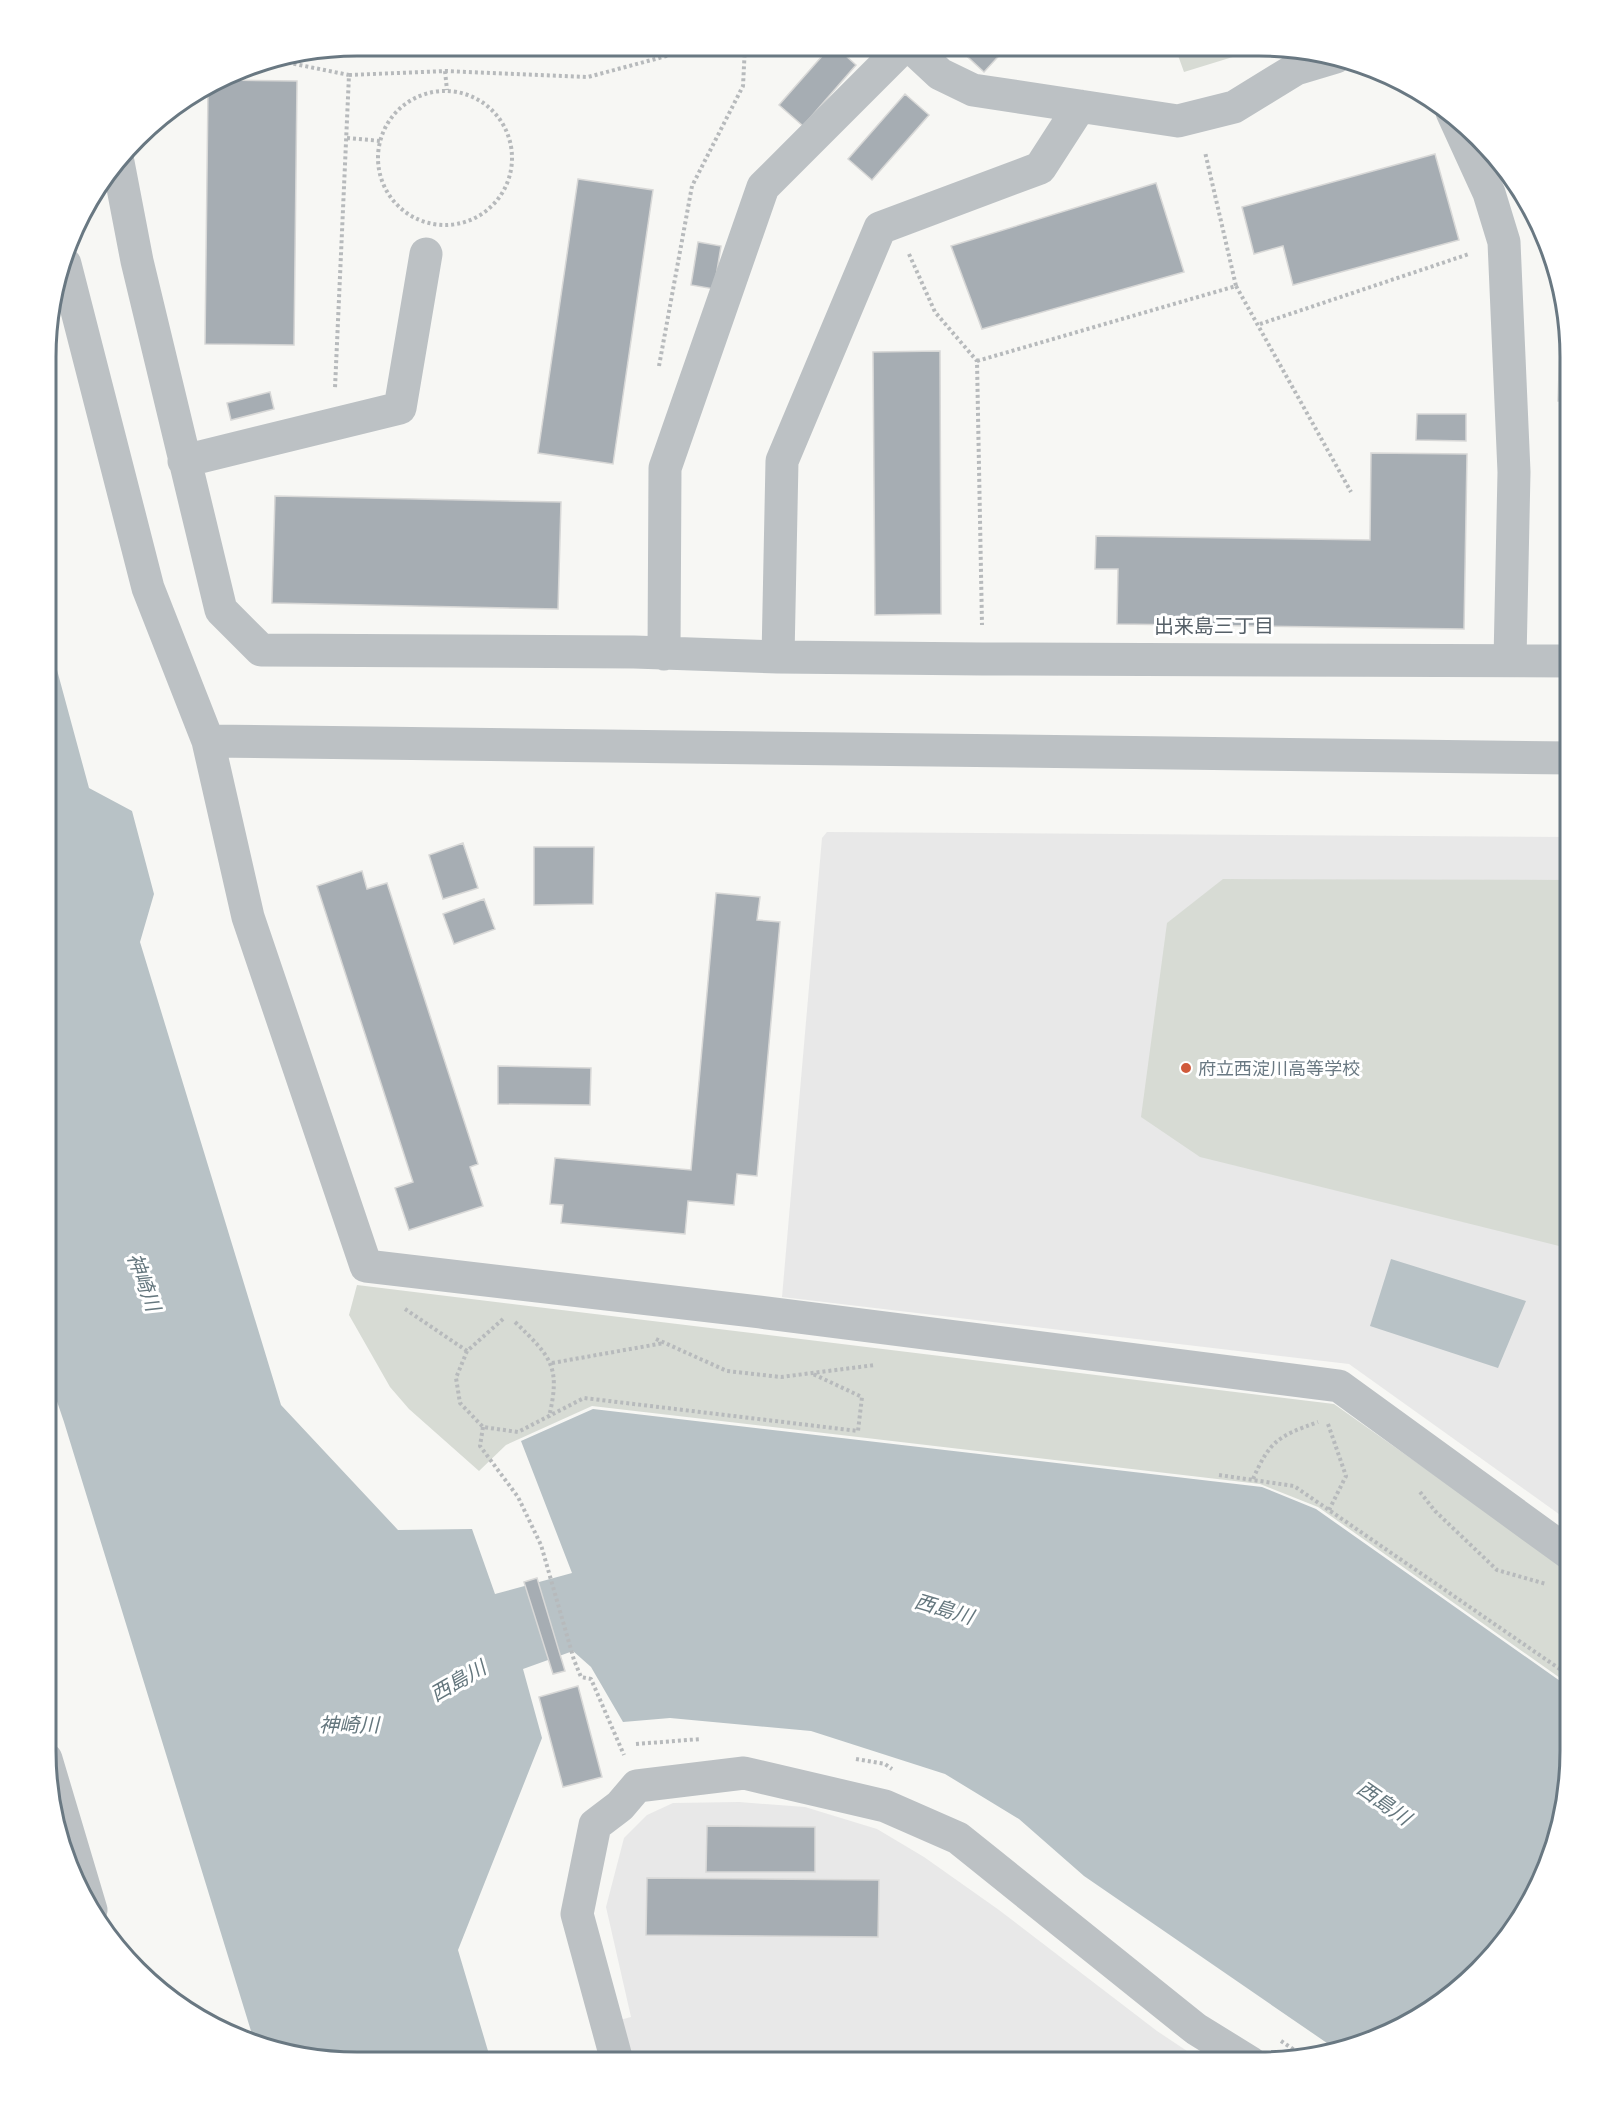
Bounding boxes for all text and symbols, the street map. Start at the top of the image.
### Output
district label: 出来島三丁目 [1154,614,1274,638]
place label: 府立西淀川高等学校 [1198,1058,1360,1079]
marker: 府立西淀川高等学校 [1179,1061,1193,1075]
water label: 神崎川 [122,1250,166,1316]
water label: 西島川 [912,1589,978,1630]
water label: 西島川 [426,1655,492,1706]
water label: 神崎川 [319,1713,381,1737]
water label: 西島川 [1353,1776,1417,1831]

